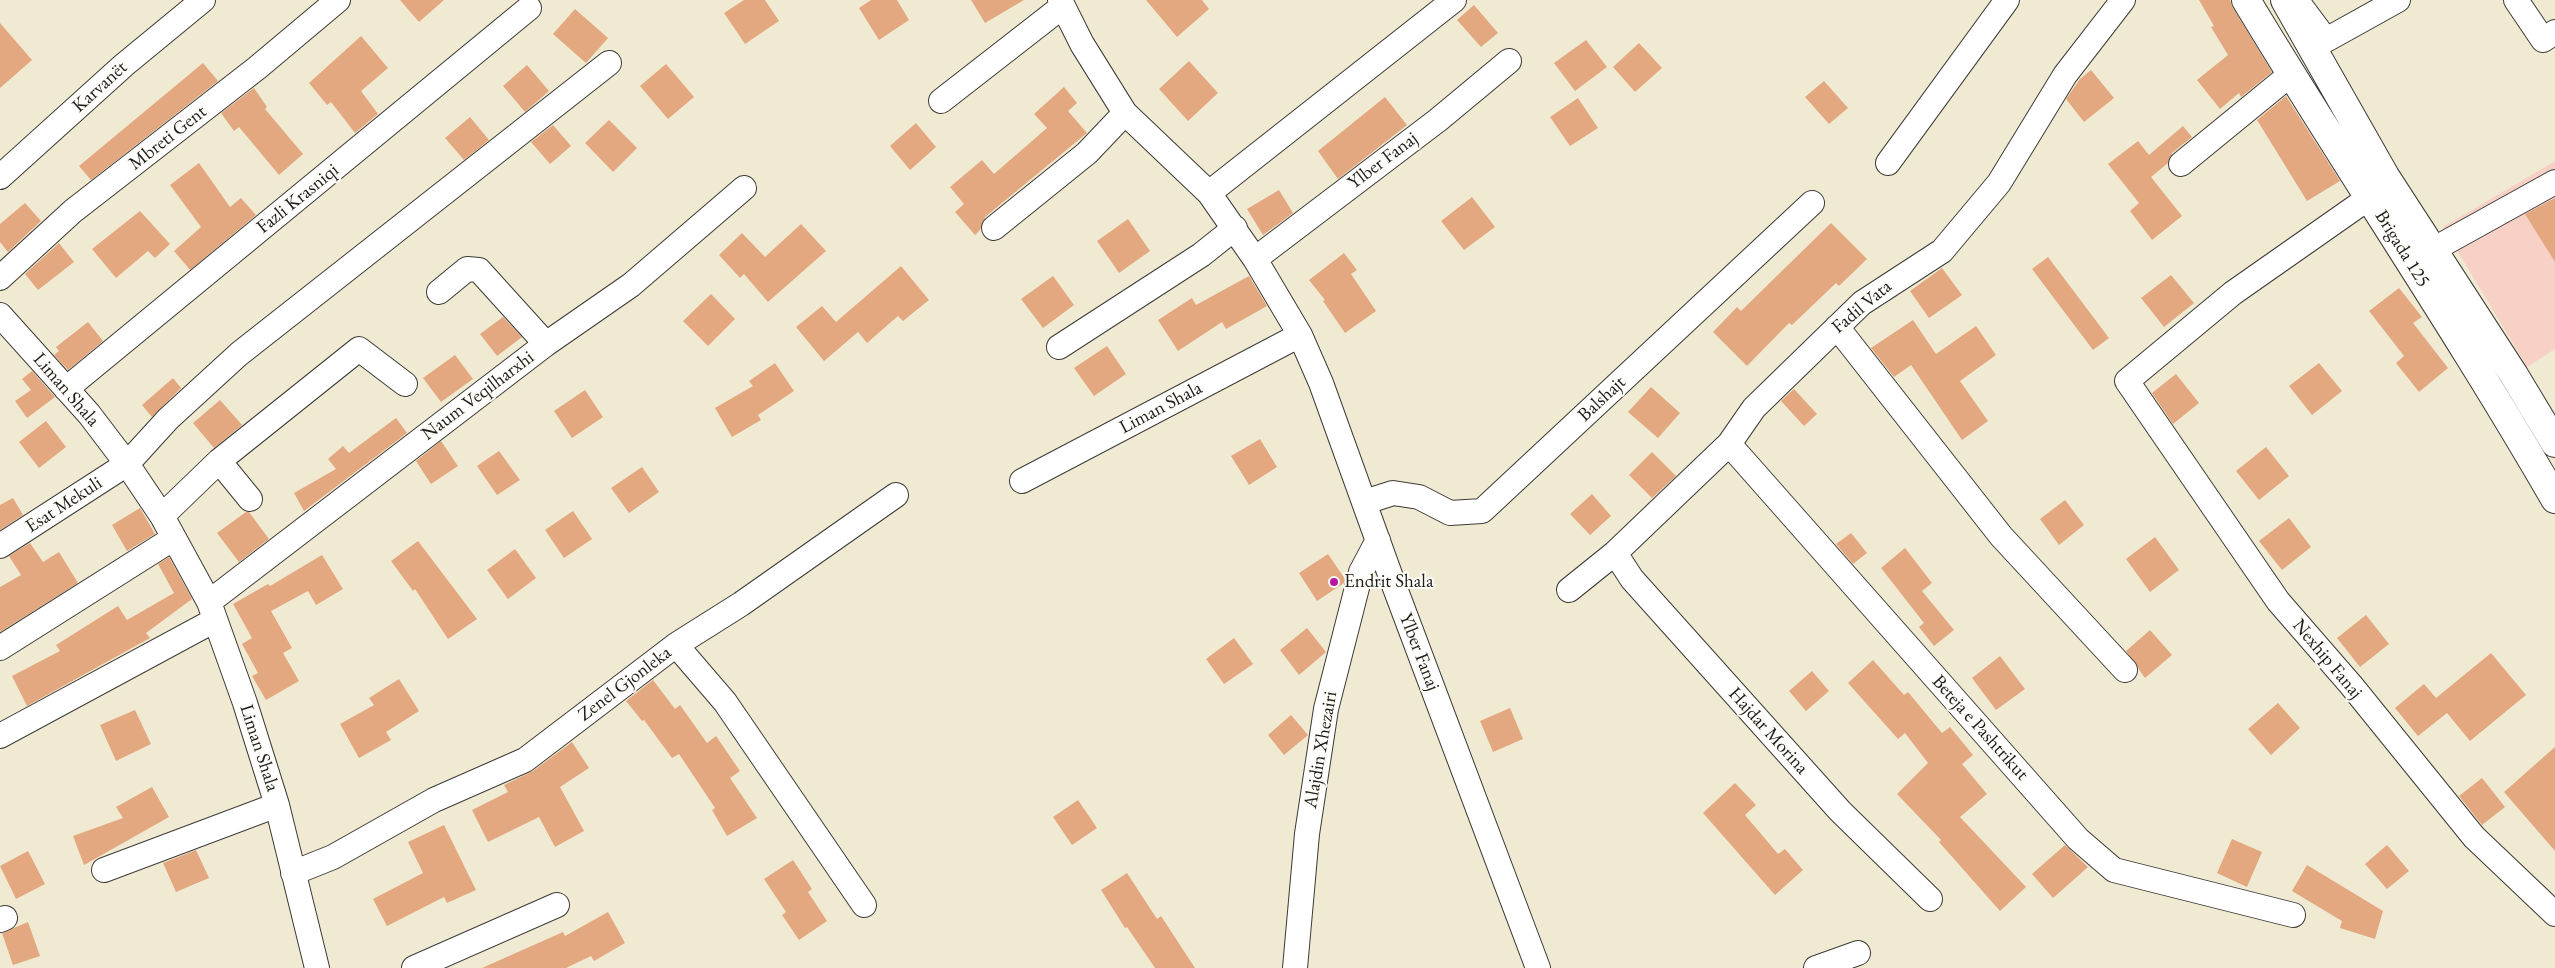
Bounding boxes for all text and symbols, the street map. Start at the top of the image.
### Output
street label: Karvanët [68,56,132,118]
street label: Mbreti Gent [125,101,211,175]
street label: Ylber Fanaj [1344,127,1422,195]
street label: Fazli Krasniqi [252,159,344,239]
street label: Brigada 125 [2369,206,2435,292]
street label: Fadil Vata [1827,275,1897,339]
street label: Naum Veqilharxhi [417,346,539,446]
street label: Liman Shala [28,348,104,432]
street label: Balshajt [1573,371,1631,427]
street label: Liman Shala [1116,377,1206,439]
street label: Esat Mekuli [22,472,106,538]
place label: Endrit Shala [1344,571,1433,593]
marker: Endrit Shala [1328,576,1340,588]
street label: Ylber Fanaj [1394,610,1444,694]
street label: Nexhip Fanaj [2287,615,2367,703]
street label: Zenel Gjonleka [574,642,676,726]
street label: Beteja e Pashtrikut [1927,671,2033,785]
street label: Hajdar Morina [1723,683,1813,779]
street label: Alajdin Xhezairi [1299,690,1343,810]
street label: Liman Shala [234,702,284,794]

